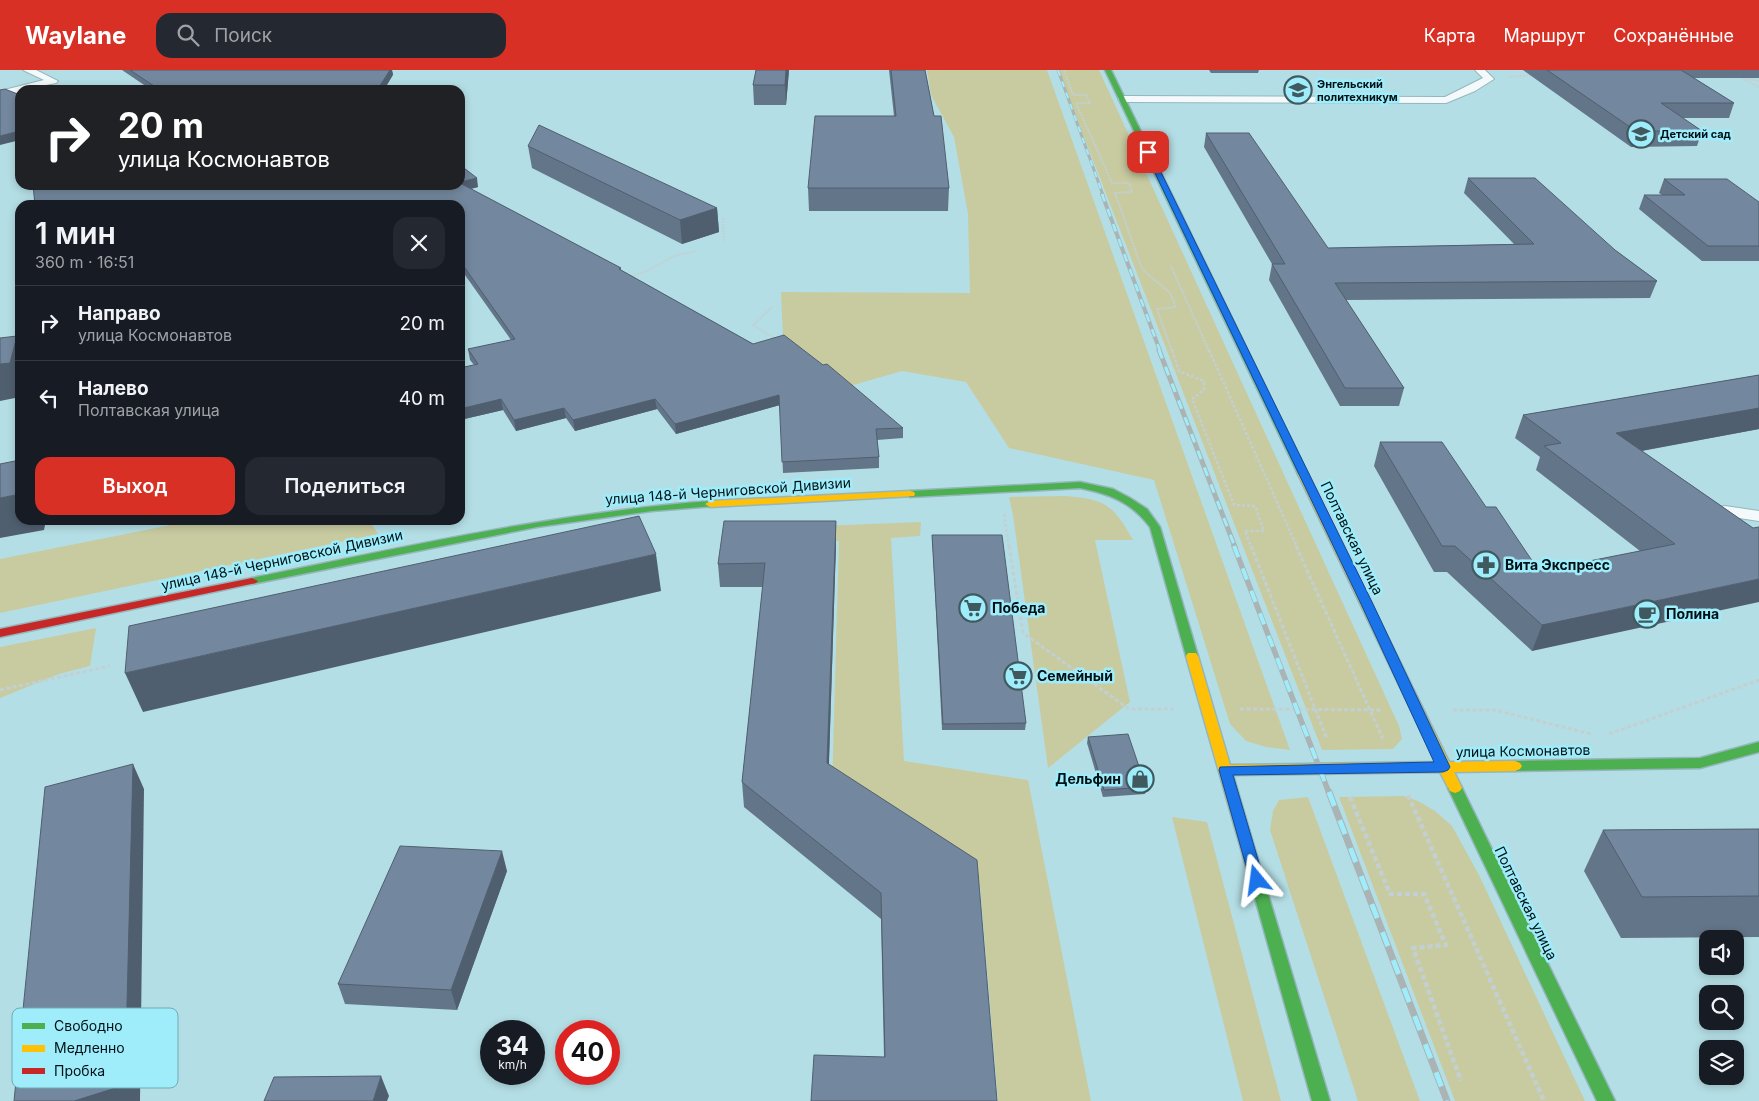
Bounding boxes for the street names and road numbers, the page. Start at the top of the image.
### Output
street label: улица 148-й Черниговской Дивизии [605,473,851,508]
street label: Полтавская улица [1318,478,1387,597]
street label: улица 148-й Черниговской Дивизии [160,526,404,593]
street label: улица Космонавтов [1455,741,1591,760]
street label: Полтавская улица [1492,843,1561,962]

